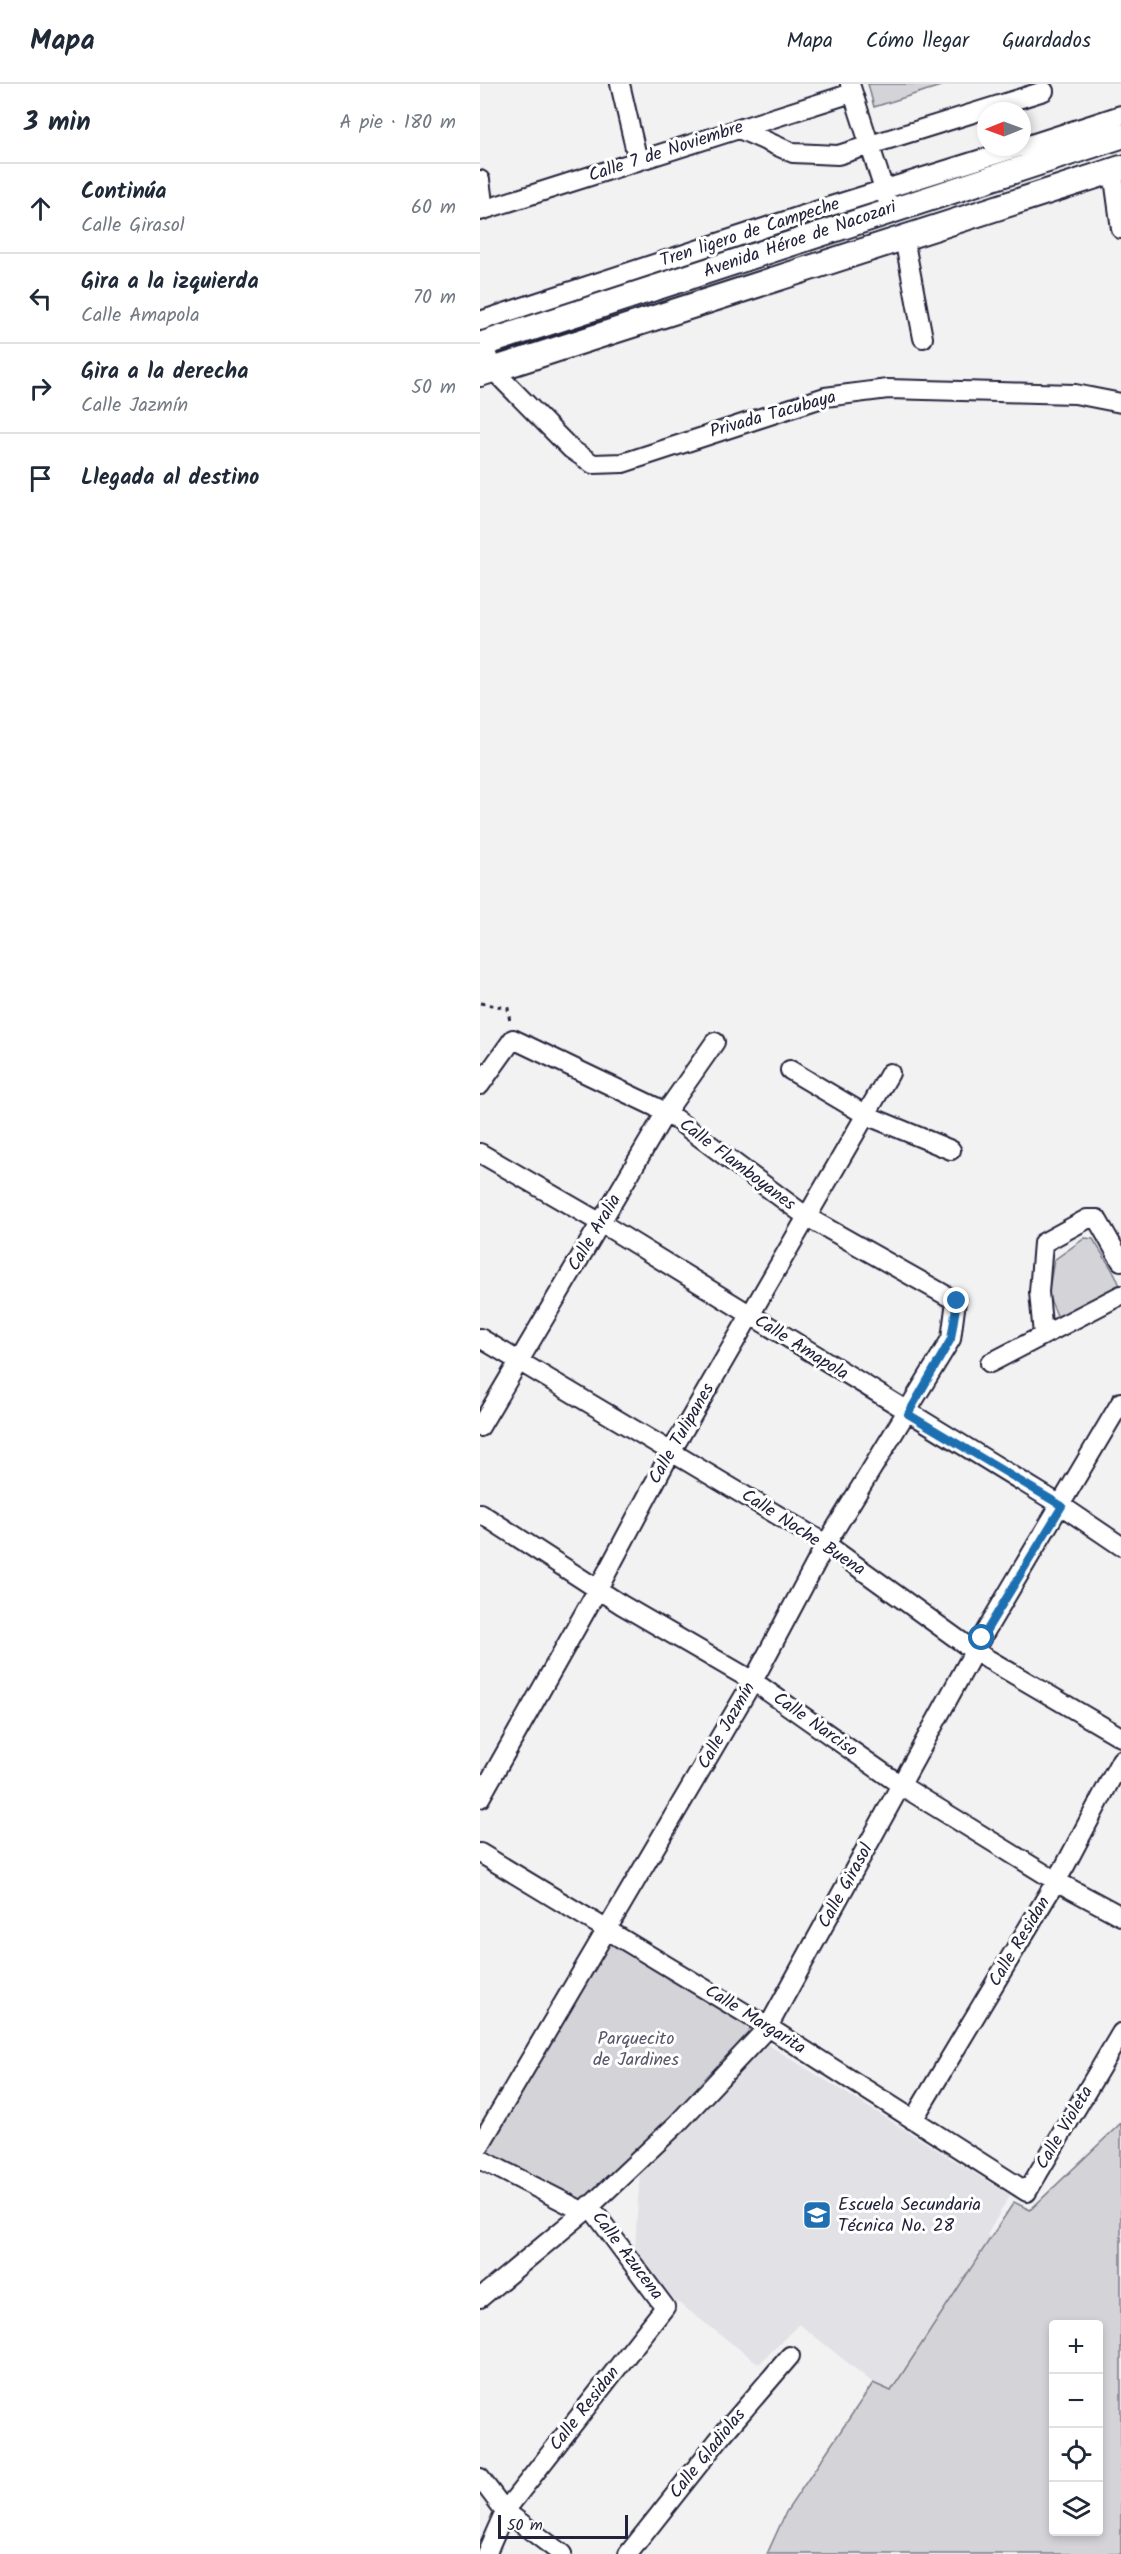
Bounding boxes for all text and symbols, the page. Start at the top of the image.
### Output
text: Mapa [30,19,95,64]
text: Mapa [786,25,833,58]
text: Cómo llegar [866,25,969,58]
text: Guardados [1002,25,1091,58]
text: 3 min [24,102,91,144]
north arrow [977,102,1031,156]
text: A pie · 180 m [339,107,456,139]
street label: Calle 7 de Noviembre [585,113,747,191]
text: Continúa [81,175,166,210]
street label: Tren ligero de Campeche [656,190,844,276]
icon: ahead [24,192,57,225]
text: 60 m [411,192,456,224]
street label: Avenida Héroe de Nacozari [700,193,901,287]
text: Calle Girasol [81,210,185,242]
text: Gira a la izquierda [81,265,259,300]
icon: left [24,282,57,315]
text: 70 m [413,282,456,314]
text: Calle Amapola [81,300,200,332]
text: Gira a la derecha [81,355,248,390]
icon: right [24,372,57,405]
text: 50 m [411,372,456,404]
street label: Privada Tacubaya [706,383,840,447]
text: Calle Jazmín [81,390,188,422]
text: Llegada al destino [81,461,259,496]
icon: arrive [24,462,57,495]
street label: Calle Flamboyanes [672,1111,802,1219]
street label: Calle Aralia [560,1189,630,1277]
route end [943,1287,969,1313]
street label: Calle Amapola [748,1307,854,1389]
street label: Calle Tulipanes [641,1378,723,1490]
street label: Calle Noche Buena [735,1482,871,1584]
route start [968,1624,994,1650]
street label: Calle Jazmín [690,1677,764,1775]
street label: Calle Narciso [767,1685,863,1765]
street label: Calle Girasol [811,1838,882,1934]
street label: Calle Residan [982,1891,1058,1993]
street label: Calle Margarita [699,1977,811,2063]
park label: Parquecito de Jardines [593,2025,679,2075]
street label: Calle Violeta [1029,2081,1101,2175]
place label: Escuela Secundaria Técnica No. 28 [838,2191,981,2241]
school or university icon: Escuela Secundaria Técnica No. 28 [801,2199,833,2231]
street label: Calle Azucena [584,2205,670,2307]
map controls [1049,2320,1103,2536]
button: + [1049,2320,1103,2374]
street label: Calle Residan [542,2360,628,2458]
button: − [1049,2374,1103,2428]
street label: Calle Gladiolas [662,2402,754,2506]
button: locate [1049,2428,1103,2482]
button: layers [1049,2482,1103,2536]
scale bar [498,2512,628,2540]
text: 50 m [507,2513,543,2538]

